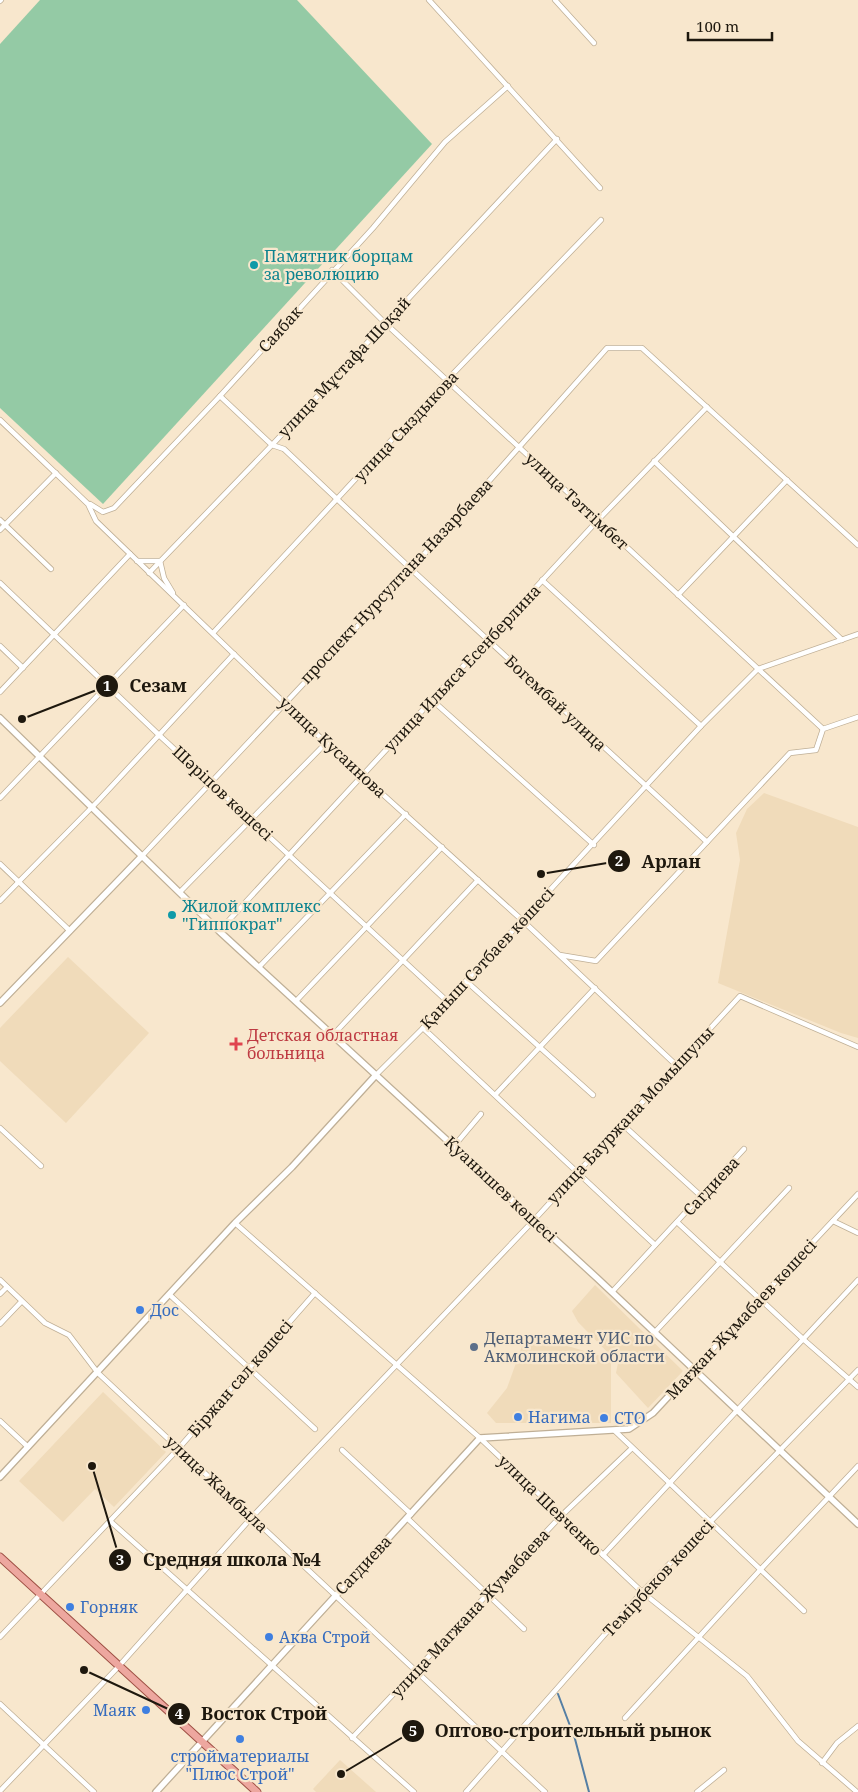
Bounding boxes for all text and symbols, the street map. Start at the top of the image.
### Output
scale bar [688,10,772,42]
text: 100 m [696,16,739,36]
place label: Памятник борцам за революцию [264,245,413,285]
marker: Памятник борцам за революцию [248,259,260,271]
street label: улица Мұстафа Шоқай [273,292,415,442]
street label: Саябак [253,300,307,357]
street label: улица Сыздыкова [349,366,463,486]
street label: улица Тәттімбет [520,447,634,555]
street label: проспект Нурсултана Назарбаева [295,474,497,688]
street label: улица Ильяса Есенберлина [379,580,545,756]
street label: Богембай улица [500,650,612,756]
callout: Сезам [94,669,196,702]
text: Сезам [129,673,187,697]
text: 1 [103,675,111,695]
street label: улица Кусаинова [274,691,392,803]
street label: Шәріпов көшесі [168,741,278,846]
callout: Арлан [606,845,710,878]
text: Арлан [641,849,701,873]
text: 2 [615,850,623,870]
street label: Қаныш Сәтбаев көшесі [415,882,559,1034]
place label: Жилой комплекс "Гиппократ" [181,895,321,935]
marker: Жилой комплекс "Гиппократ" [166,909,178,921]
street label: улица Бауржана Момышулы [541,1021,719,1209]
place label: Детская областная больница [247,1024,398,1064]
marker: Детская областная больница [229,1037,243,1051]
street label: Қуанышев көшесі [440,1131,562,1247]
street label: Сагдиева [678,1152,744,1220]
street label: Мағжан Жұмабаев көшесі [661,1234,822,1404]
place label: Дос [150,1299,179,1321]
marker: Дос [134,1304,146,1316]
street label: Біржан сал көшесі [183,1314,298,1442]
place label: Департамент УИС по Акмолинской области [484,1327,665,1367]
marker: Департамент УИС по Акмолинской области [468,1341,480,1353]
place label: Нагима [528,1406,591,1428]
place label: СТО [614,1407,646,1429]
marker: Нагима [512,1411,524,1423]
marker: СТО [598,1412,610,1424]
street label: улица Жамбыла [161,1431,273,1537]
street label: улица Шевченко [493,1450,607,1560]
street label: Темірбеков көшесі [598,1514,718,1641]
street label: улица Магжана Жумабаева [386,1524,554,1702]
street label: Сагдиева [330,1531,396,1599]
callout: Средняя школа №4 [108,1543,331,1576]
text: Средняя школа №4 [143,1547,321,1571]
text: 3 [116,1549,124,1569]
place label: Горняк [80,1596,138,1618]
marker: Горняк [64,1601,76,1613]
place label: Аква Строй [279,1626,371,1648]
marker: Аква Строй [263,1631,275,1643]
callout: Восток Строй [166,1697,338,1730]
place label: Маяк [93,1699,137,1721]
text: Восток Строй [201,1701,327,1725]
text: 4 [175,1703,184,1723]
marker: Маяк [140,1704,152,1716]
callout: Оптово-строительный рынок [400,1714,722,1747]
text: Оптово-строительный рынок [435,1718,712,1742]
text: 5 [409,1720,417,1740]
marker: стройматериалы "Плюс Строй" [234,1733,246,1745]
place label: стройматериалы "Плюс Строй" [171,1745,309,1785]

